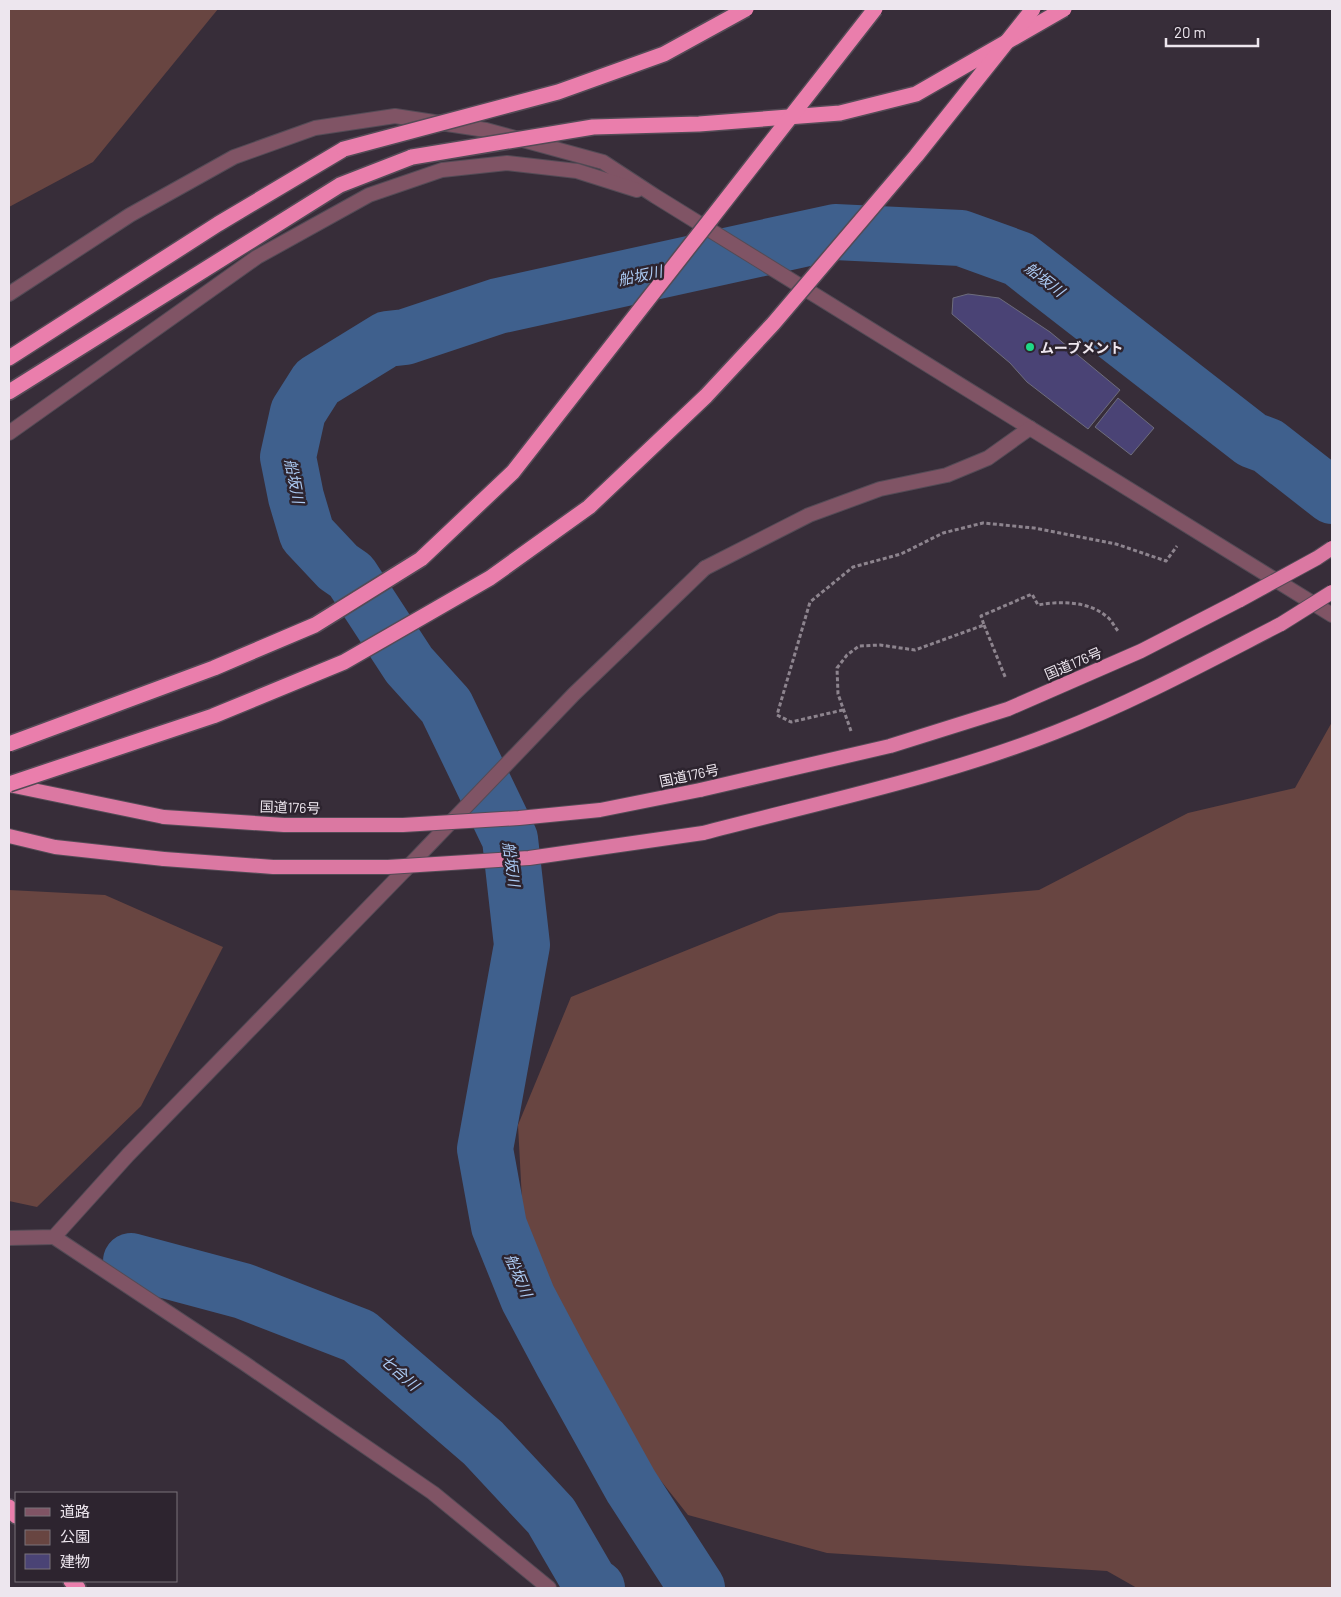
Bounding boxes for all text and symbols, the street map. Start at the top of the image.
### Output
scale bar [1166,15,1258,47]
text: 20 m [1174,23,1206,41]
water label: 船坂川 [1022,258,1070,301]
water label: 船坂川 [616,261,666,288]
place label: ムーブメント [1040,339,1123,356]
marker: ムーブメント [1024,341,1036,353]
water label: 船坂川 [282,457,309,507]
street label: 国道176号 [1042,643,1104,683]
street label: 国道176号 [658,760,720,790]
street label: 国道176号 [259,797,321,817]
water label: 船坂川 [500,840,524,890]
water label: 船坂川 [502,1251,537,1301]
water label: 七合川 [377,1350,424,1395]
legend [15,1492,178,1582]
text: 道路 [60,1502,90,1520]
text: 公園 [60,1527,90,1545]
text: 建物 [60,1552,90,1570]

